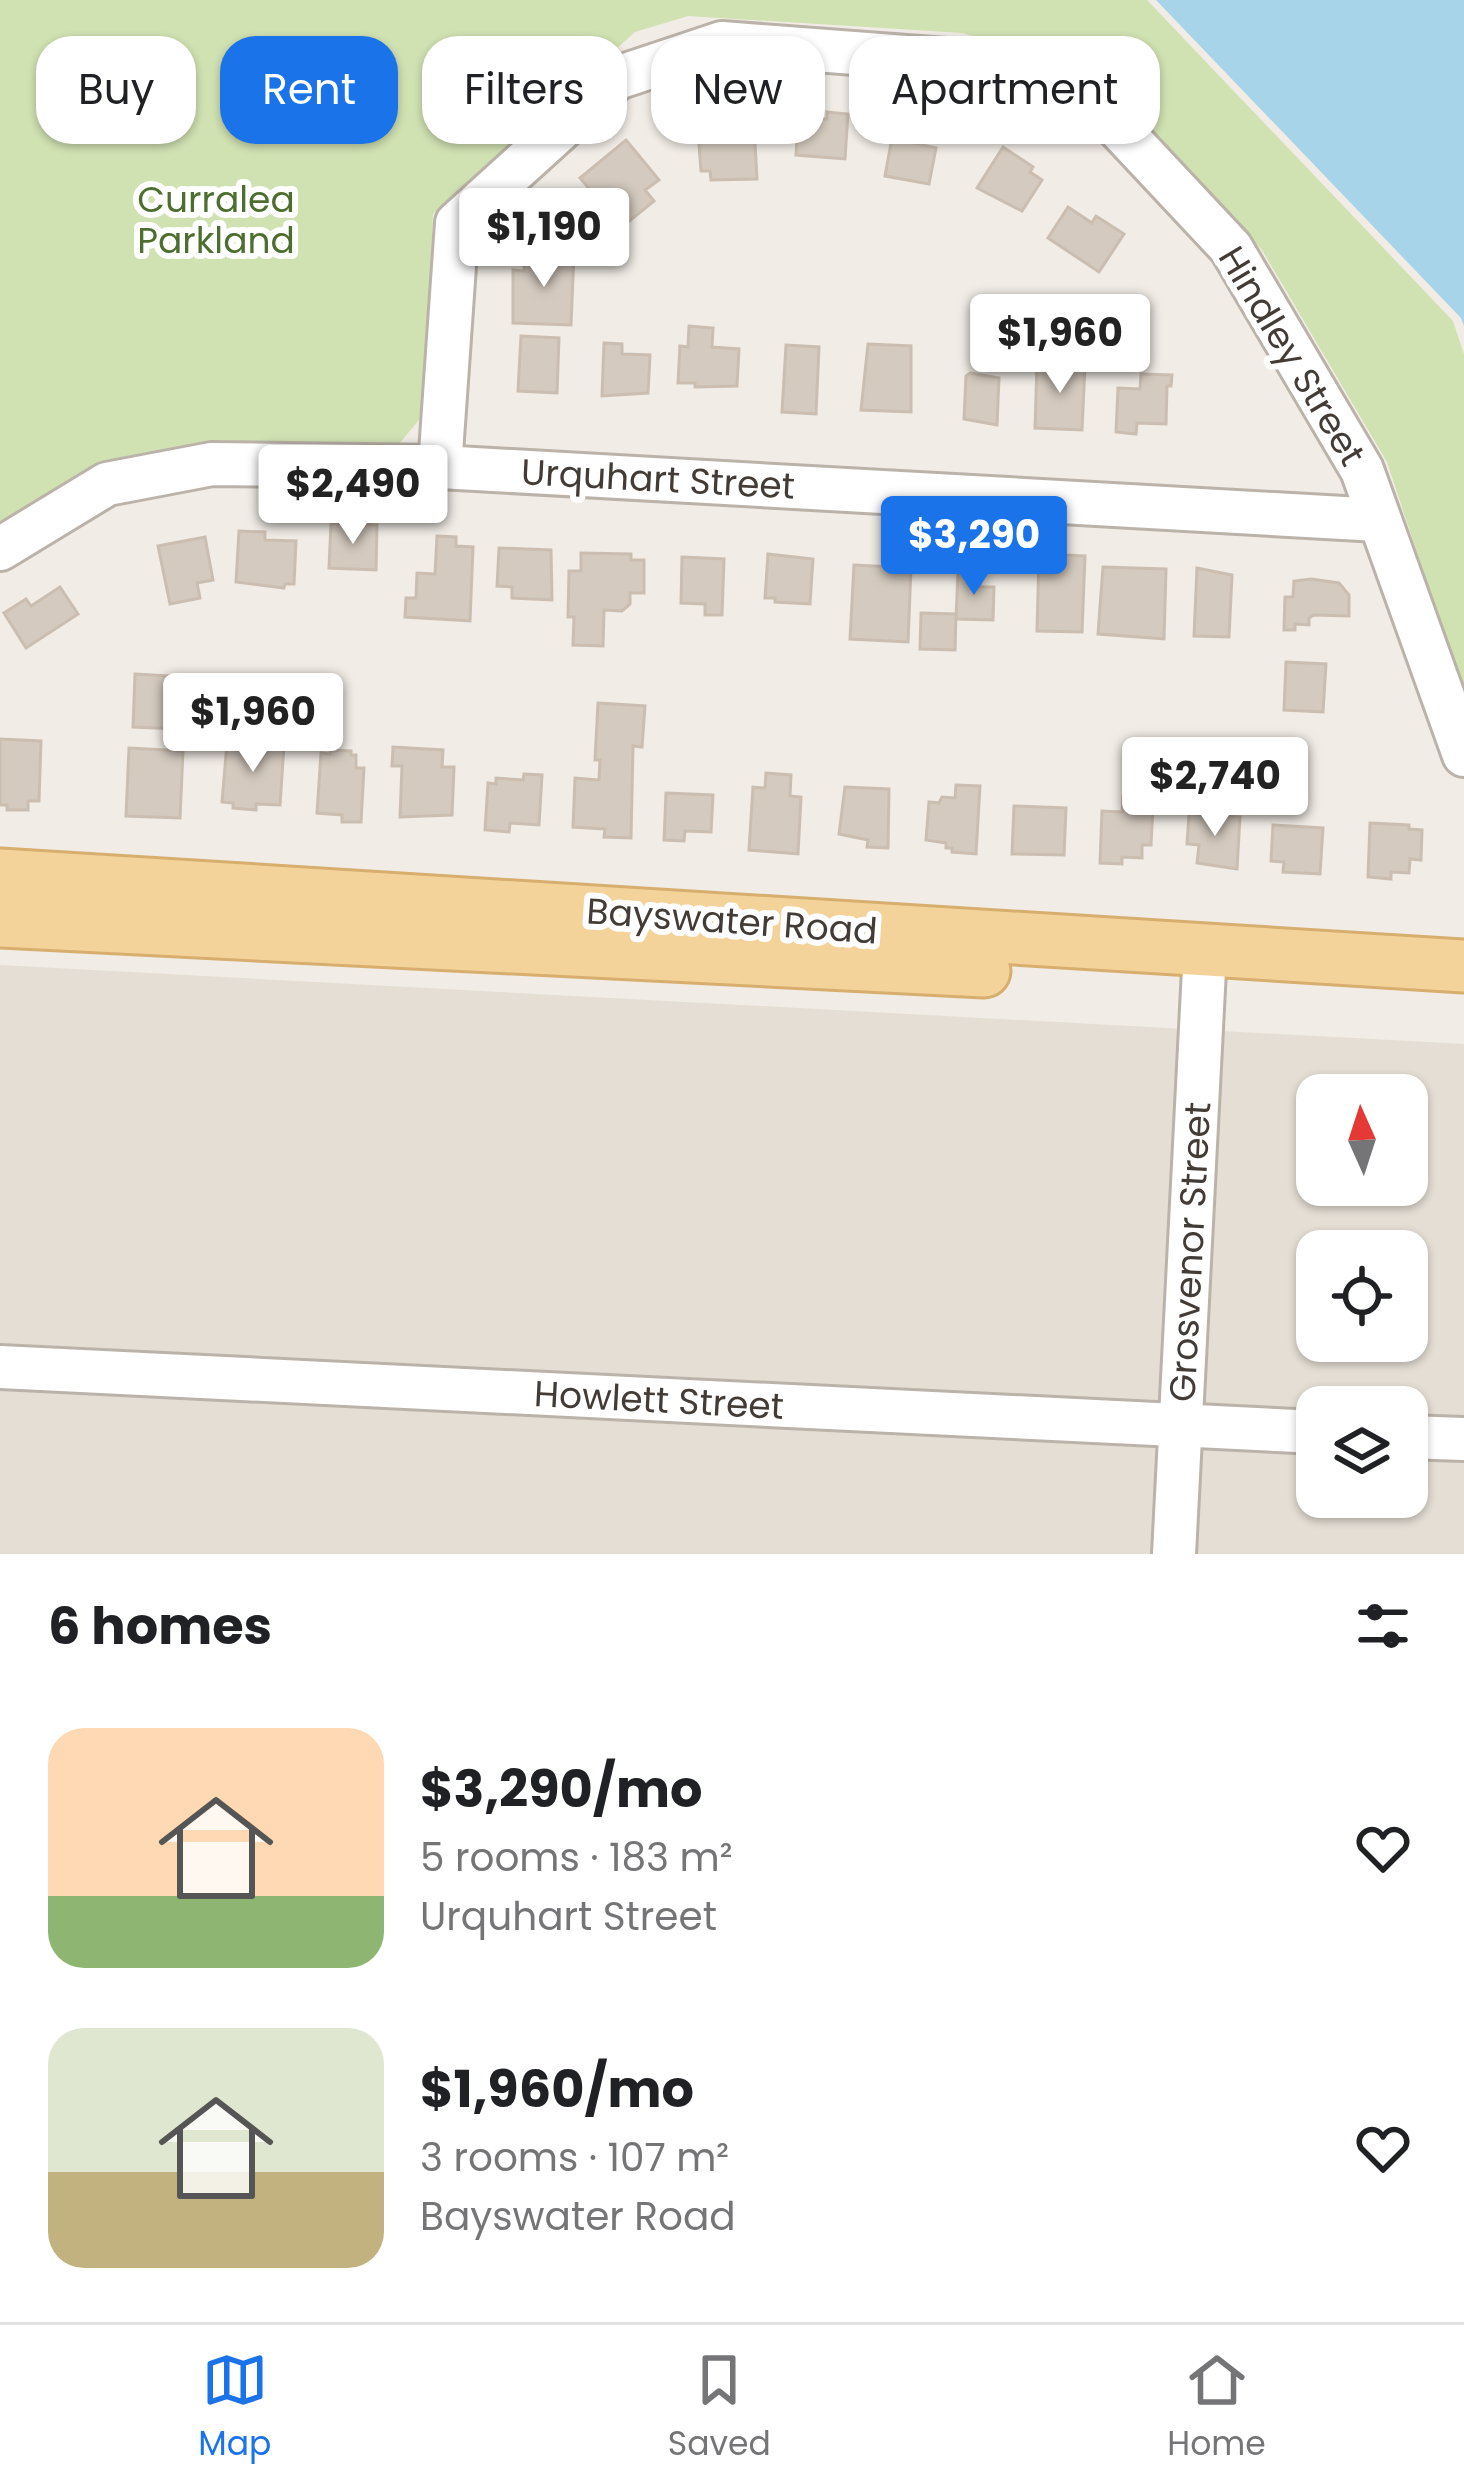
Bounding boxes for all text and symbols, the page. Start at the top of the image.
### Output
chip: Buy [36,36,196,144]
chip: Rent [220,36,398,144]
chip: Filters [422,36,627,144]
chip: New [651,36,825,144]
chip: Apartment [849,36,1160,144]
park label: Curralea Parkland [137,174,295,266]
pin: $1,190 [446,188,642,290]
text: $1,190 [486,199,602,254]
street label: Hindley Street [1206,237,1378,475]
pin: $1,960 [962,294,1158,396]
text: $1,960 [997,305,1123,360]
pin: $2,490 [255,445,451,547]
street label: Urquhart Street [520,446,796,512]
text: $2,490 [286,456,420,511]
pin: $3,290 [876,496,1072,598]
text: $3,290 [908,507,1040,562]
pin: $1,960 [155,673,351,775]
text: $1,960 [190,684,316,739]
pin: $2,740 [1117,737,1313,839]
text: $2,740 [1149,748,1281,803]
street label: Bayswater Road [585,885,879,957]
north arrow [1296,1074,1428,1206]
map controls [1296,1074,1428,1518]
street label: Grosvenor Street [1157,1101,1223,1403]
button: locate [1296,1230,1428,1362]
street label: Howlett Street [533,1368,785,1432]
button: layers [1296,1386,1428,1518]
text: 6 homes [48,1590,272,1662]
icon: filters [1350,1593,1416,1659]
text: $3,290/mo [420,1753,702,1825]
icon: home [144,1776,288,1920]
icon: heart [1350,1815,1416,1881]
text: 5 rooms · 183 m² [420,1830,733,1885]
text: Urquhart Street [420,1889,717,1944]
text: $1,960/mo [420,2053,694,2125]
icon: home [144,2076,288,2220]
icon: heart [1350,2115,1416,2181]
text: 3 rooms · 107 m² [420,2130,729,2185]
text: Bayswater Road [420,2189,736,2244]
tab: Map [198,2347,271,2469]
tab: Saved [668,2347,771,2469]
tab: Home [1167,2347,1266,2469]

